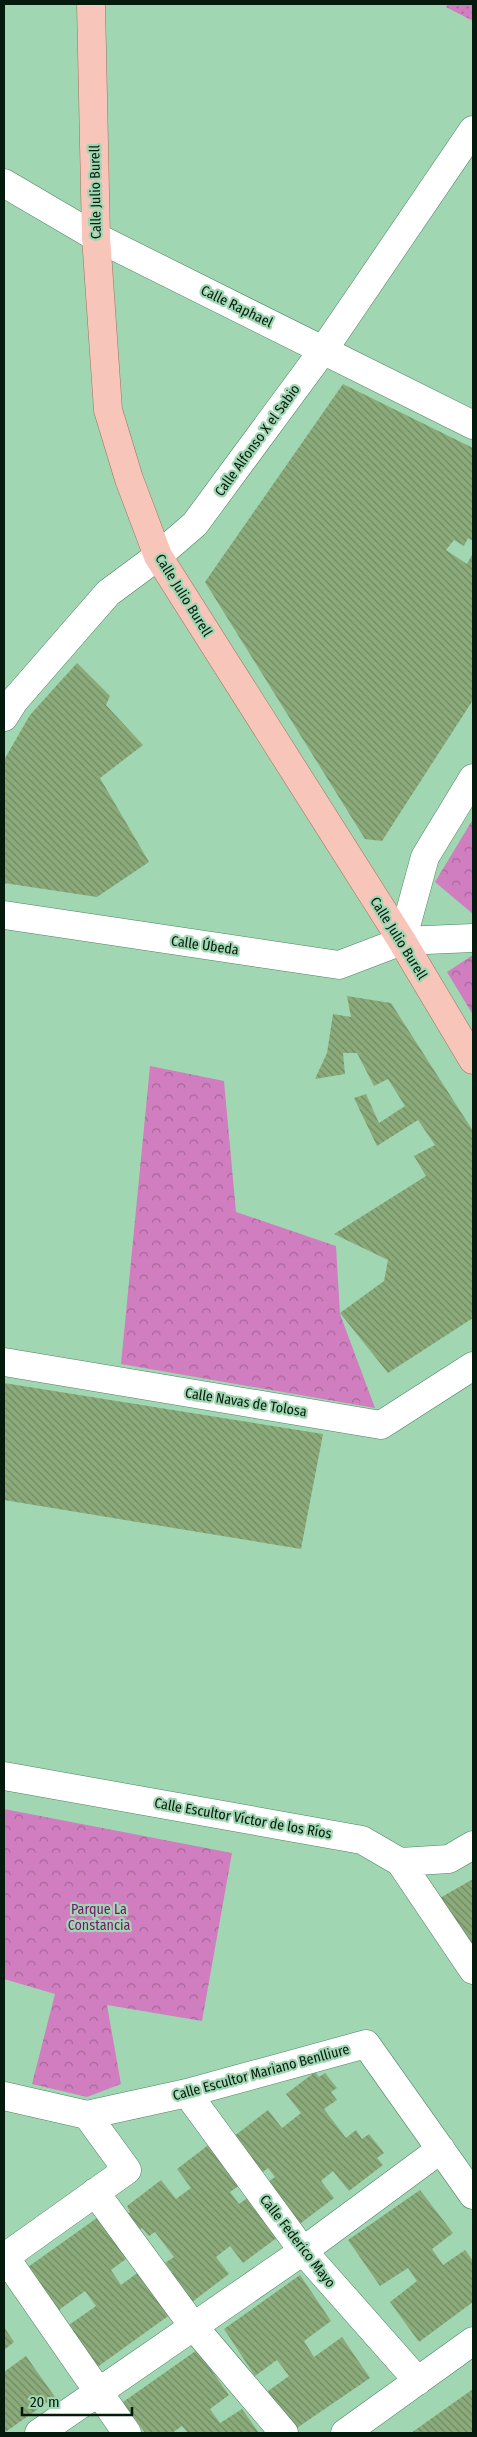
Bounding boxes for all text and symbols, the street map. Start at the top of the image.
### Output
street label: Calle Julio Burell [86,145,105,239]
street label: Calle Raphael [198,282,276,331]
street label: Calle Alfonso X el Sabio [211,381,304,499]
street label: Calle Julio Burell [151,551,216,640]
street label: Calle Julio Burell [366,894,431,983]
street label: Calle Úbeda [170,931,240,959]
street label: Calle Navas de Tolosa [184,1384,308,1421]
street label: Calle Escultor Víctor de los Ríos [153,1795,333,1842]
park label: Parque La Constancia [68,1901,130,1934]
street label: Calle Escultor Mariano Benlliure [171,2041,351,2104]
street label: Calle Federico Mayo [256,2191,339,2291]
scale bar [22,2384,132,2416]
text: 20 m [30,2393,60,2411]

